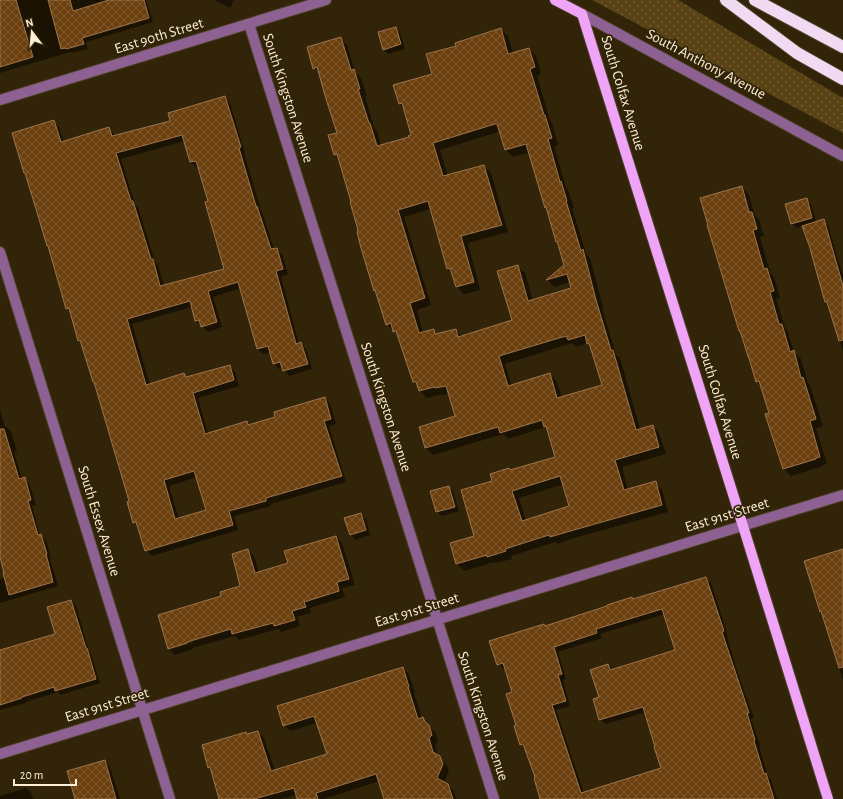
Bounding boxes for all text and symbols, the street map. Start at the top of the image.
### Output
north arrow [12,12,52,52]
street label: East 90th Street [113,15,205,57]
text: N [24,17,35,29]
street label: South Anthony Avenue [644,26,768,102]
street label: South Kingston Avenue [260,31,316,165]
street label: South Colfax Avenue [598,34,648,152]
street label: South Kingston Avenue [358,340,414,474]
street label: South Colfax Avenue [695,343,745,461]
street label: South Essex Avenue [75,464,123,578]
street label: East 91st Street [683,495,771,535]
street label: East 91st Street [373,590,461,630]
street label: South Kingston Avenue [455,649,511,783]
street label: East 91st Street [63,685,151,725]
scale bar [14,761,76,787]
text: 20 m [20,769,43,781]

